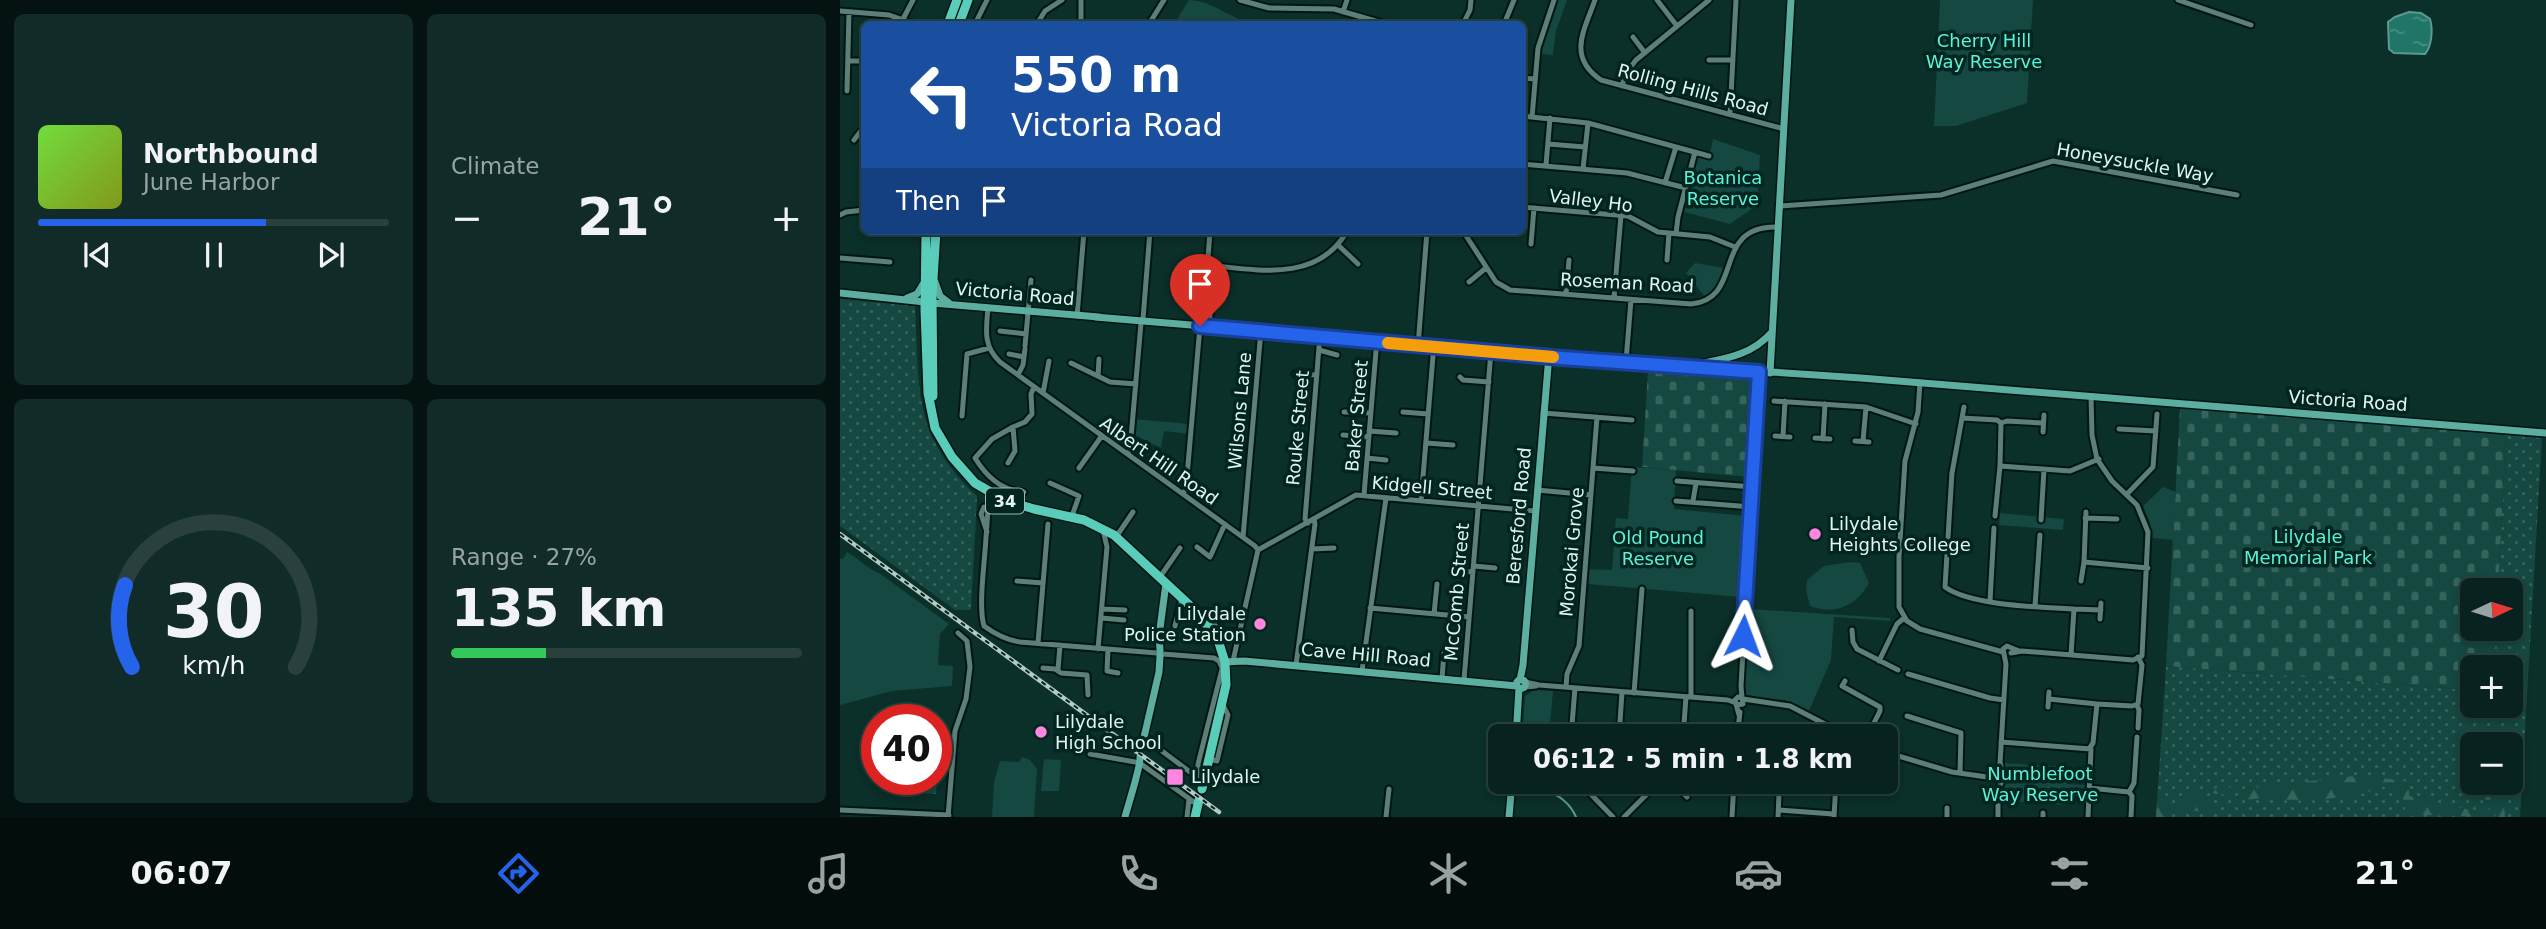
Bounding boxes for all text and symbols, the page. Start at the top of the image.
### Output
park label: Cherry Hill Way Reserve [1926,30,2042,72]
text: 550 m [1011,47,1181,104]
icon: left [896,49,987,140]
street label: Rolling Hills Road [1616,59,1771,120]
text: Victoria Road [1011,106,1223,144]
street label: Honeysuckle Way [2055,138,2215,187]
text: Northbound [143,139,319,169]
text: Climate [451,153,540,179]
park label: Botanica Reserve [1684,167,1762,209]
text: June Harbor [143,169,279,195]
icon: arrive [975,182,1013,220]
street label: Valley Ho [1548,185,1634,216]
text: Then [896,186,961,216]
text: 21° [577,187,676,247]
text: − [451,196,483,240]
text: + [770,196,802,240]
icon: previous [78,236,116,274]
icon: pause [195,236,233,274]
icon: next [312,236,350,274]
pin [1170,254,1230,326]
icon: arrive [1181,265,1219,303]
street label: Roseman Road [1560,269,1694,296]
street label: Victoria Road [955,278,1075,309]
street label: Wilsons Lane [1224,351,1255,471]
street label: Baker Street [1341,359,1372,473]
street label: Rouke Street [1282,370,1313,486]
street label: Victoria Road [2288,386,2408,415]
street label: Albert Hill Road [1096,412,1222,509]
street label: Beresford Road [1502,446,1535,585]
street label: Kidgell Street [1371,472,1493,503]
street label: Morokai Grove [1555,486,1588,618]
road number: 34 [986,488,1024,514]
place label: Lilydale Heights College [1829,513,1971,555]
street label: McComb Street [1440,522,1473,662]
marker: Lilydale Heights College [1807,526,1823,542]
park label: Lilydale Memorial Park [2244,526,2373,568]
park label: Old Pound Reserve [1612,527,1704,569]
text: Range · 27% [451,544,597,570]
text: 30 [163,569,264,654]
text: 135 km [451,578,666,638]
north arrow [2460,578,2524,640]
map controls [2460,578,2523,795]
position arrow [1706,599,1780,673]
place label: Lilydale Police Station [1124,603,1246,645]
marker: Lilydale Police Station [1252,616,1268,632]
street label: Cave Hill Road [1300,638,1432,671]
text: km/h [182,651,245,680]
button: + [2460,655,2523,718]
speed limit sign: 40 [861,704,952,795]
place label: Lilydale High School [1055,711,1162,753]
marker: Lilydale High School [1033,724,1049,740]
button: − [2460,732,2523,795]
text: 06:12 · 5 min · 1.8 km [1533,744,1853,774]
park label: Numblefoot Way Reserve [1982,763,2098,805]
place label: Lilydale [1191,766,1260,787]
marker: Lilydale [1165,767,1185,787]
icon: directions [494,849,543,898]
icon: music [804,849,853,898]
icon: phone [1114,849,1163,898]
icon: climate [1424,849,1473,898]
icon: car [1734,849,1783,898]
icon: filters [2045,849,2094,898]
text: 06:07 [131,854,232,892]
text: 21° [2355,854,2415,892]

